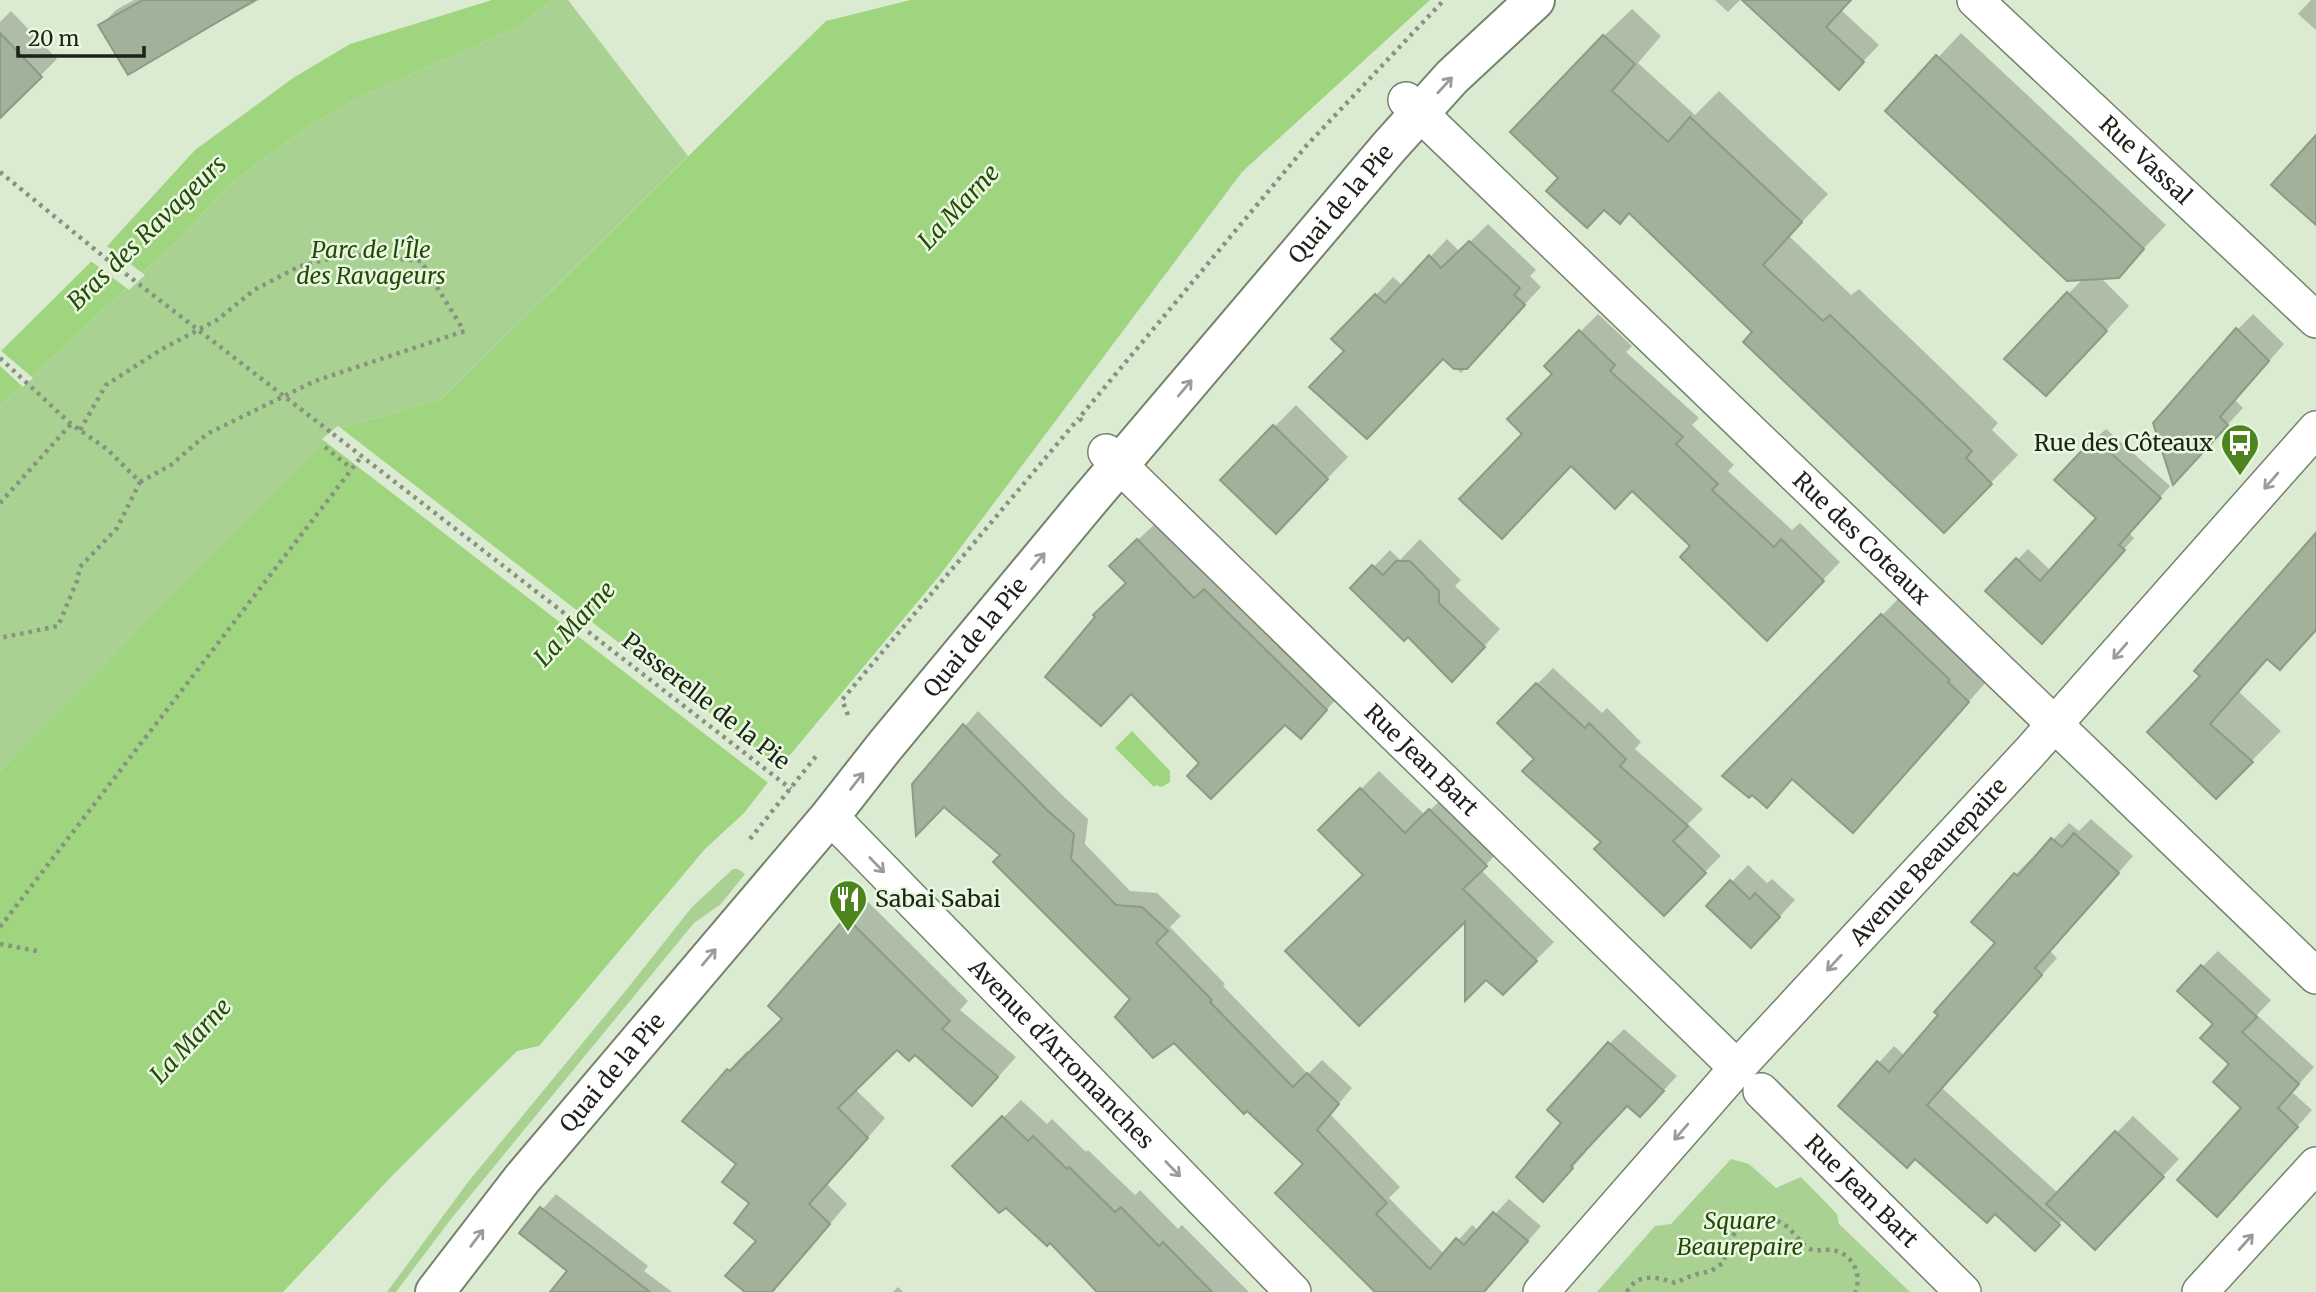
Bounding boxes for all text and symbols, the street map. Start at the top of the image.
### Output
scale bar [18,14,144,58]
text: 20 m [28,25,80,52]
one-way arrow [1437,76,1453,94]
street label: Rue Vassal [2094,109,2198,210]
street label: Quai de la Pie [1282,138,1399,269]
water label: Bras des Ravageurs [61,149,233,317]
water label: La Marne [911,157,1006,256]
park label: Parc de l'Île des Ravageurs [296,235,446,290]
one-way arrow [1177,379,1193,397]
bus stop icon: Rue des Côteaux [2219,422,2261,477]
place label: Rue des Côteaux [2034,428,2213,457]
street label: Rue des Coteaux [1787,465,1937,611]
one-way arrow [2263,471,2279,489]
one-way arrow [1030,553,1046,571]
street label: Quai de la Pie [917,571,1033,703]
water label: La Marne [527,574,622,673]
street label: Passerelle de la Pie [616,626,796,775]
one-way arrow [2112,642,2128,660]
street label: Rue Jean Bart [1359,698,1485,822]
street label: Avenue Beaurepaire [1842,771,2013,952]
one-way arrow [850,772,865,791]
one-way arrow [869,857,886,874]
restaurant icon: Sabai Sabai [827,878,869,933]
place label: Sabai Sabai [875,884,1001,913]
one-way arrow [701,948,717,966]
street label: Avenue d'Arromanches [962,952,1161,1155]
one-way arrow [1826,954,1842,972]
water label: La Marne [143,991,238,1090]
street label: Quai de la Pie [553,1007,671,1138]
one-way arrow [1673,1123,1689,1141]
street label: Rue Jean Bart [1799,1128,1925,1253]
one-way arrow [1164,1160,1181,1177]
park label: Square Beaurepaire [1677,1206,1803,1261]
one-way arrow [469,1229,484,1248]
one-way arrow [2238,1233,2254,1251]

